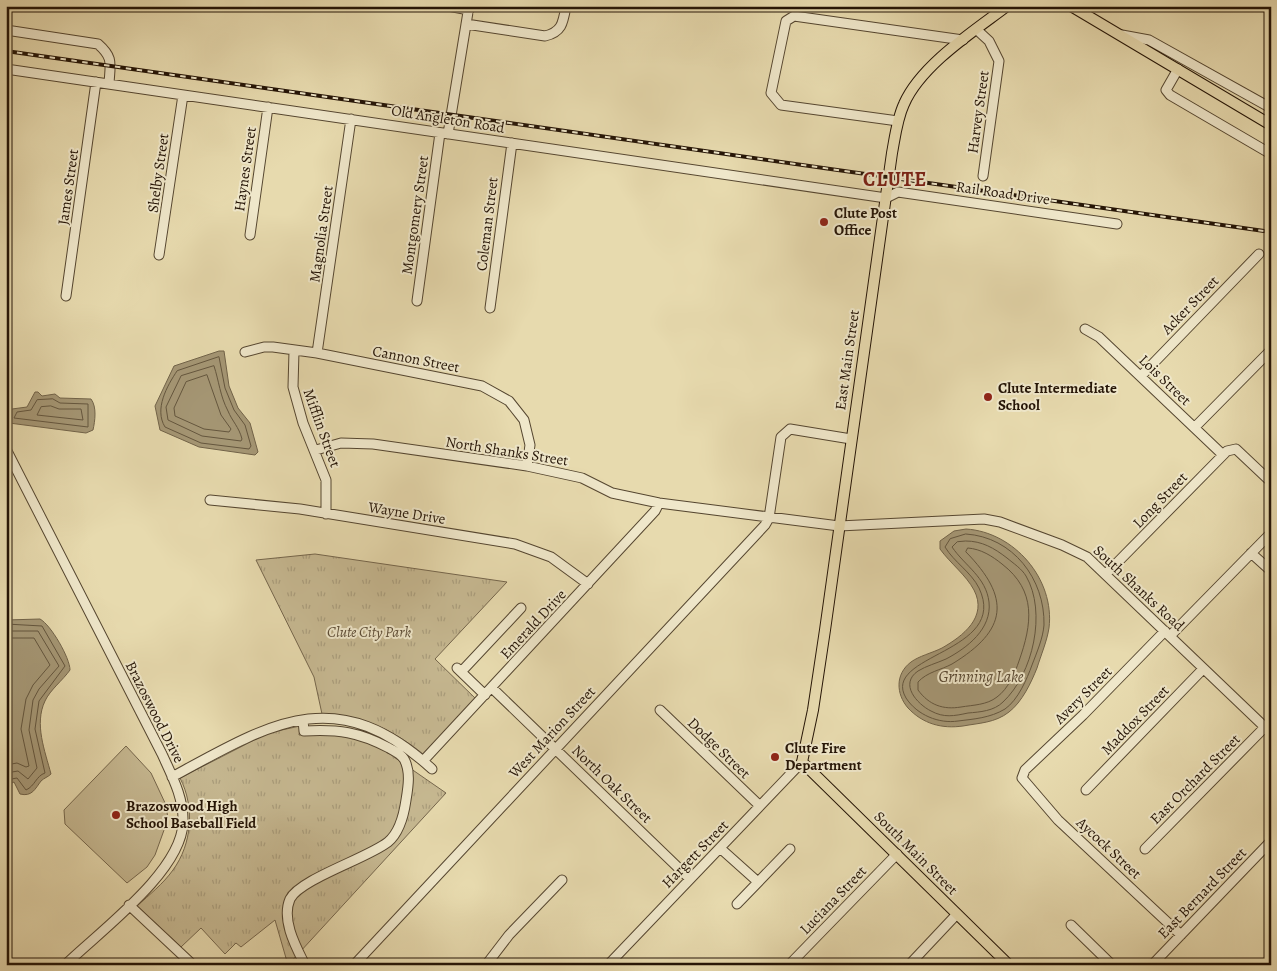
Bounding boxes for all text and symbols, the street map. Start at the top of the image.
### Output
street label: Harvey Street [962,69,994,155]
street label: Old Angleton Road [390,100,507,138]
street label: Haynes Street [229,125,261,213]
street label: Shelby Street [143,132,173,214]
street label: James Street [53,148,83,226]
street label: Montgomery Street [397,154,433,276]
district label: CLUTE [863,166,927,193]
street label: Coleman Street [471,176,503,272]
street label: Rail Road Drive [955,177,1052,210]
street label: Magnolia Street [304,184,338,284]
place label: Clute Post Office [834,203,897,240]
marker: Clute Post Office [818,216,830,228]
street label: Acker Street [1156,271,1223,339]
street label: East Main Street [830,308,864,412]
street label: Cannon Street [371,341,461,377]
street label: Lois Street [1135,350,1195,410]
place label: Clute Intermediate School [998,378,1117,415]
street label: Mifflin Street [299,386,345,470]
marker: Clute Intermediate School [982,391,994,403]
street label: North Shanks Street [444,431,570,471]
street label: Long Street [1128,468,1192,532]
street label: Wayne Drive [366,497,447,529]
street label: South Shanks Road [1089,540,1190,636]
street label: Emerald Drive [495,585,571,663]
park label: Clute City Park [327,622,411,642]
street label: Brazoswood Drive [121,658,189,767]
street label: Avery Street [1049,662,1116,729]
water label: Grinning Lake [938,666,1024,688]
street label: Maddox Street [1097,681,1173,759]
street label: West Marion Street [504,682,600,783]
street label: Dodge Street [683,713,755,783]
street label: East Orchard Street [1145,729,1245,829]
place label: Clute Fire Department [785,738,862,775]
street label: North Oak Street [568,741,656,827]
marker: Clute Fire Department [769,751,781,763]
place label: Brazoswood High School Baseball Field [126,796,257,833]
street label: South Main Street [870,807,962,899]
marker: Brazoswood High School Baseball Field [110,809,122,821]
street label: Aycock Street [1071,812,1146,883]
street label: Hargett Street [657,815,733,893]
street label: East Bernard Street [1153,843,1251,943]
street label: Luciana Street [795,861,871,939]

